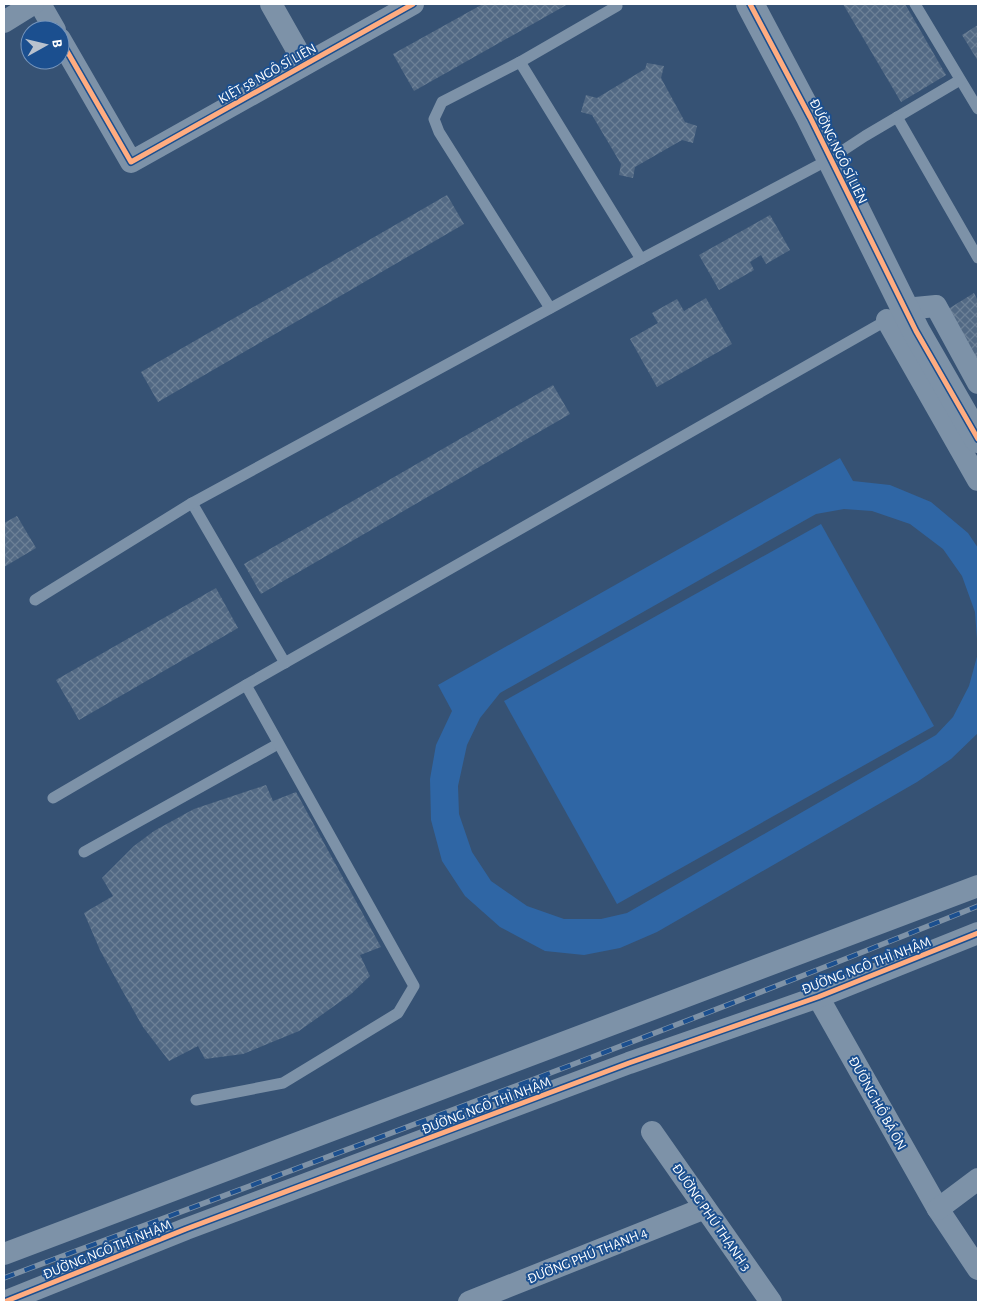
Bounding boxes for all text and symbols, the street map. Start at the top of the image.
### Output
north arrow [20,20,70,70]
text: B [49,38,64,48]
street label: KIỆT 58 NGÔ SĨ LIÊN [215,39,319,107]
street label: ĐƯỜNG NGÔ SĨ LIÊN [807,95,872,206]
street label: ĐƯỜNG NGÔ THÌ NHẬM [799,932,933,997]
street label: ĐƯỜNG HỒ BÁ ÔN [846,1053,912,1153]
street label: ĐƯỜNG NGÔ THÌ NHẬM [419,1072,553,1137]
street label: ĐƯỜNG PHÚ THẠNH 3 [669,1160,756,1274]
street label: ĐƯỜNG NGÔ THÌ NHẬM [40,1215,174,1282]
street label: ĐƯỜNG PHÚ THẠNH 4 [524,1223,650,1286]

